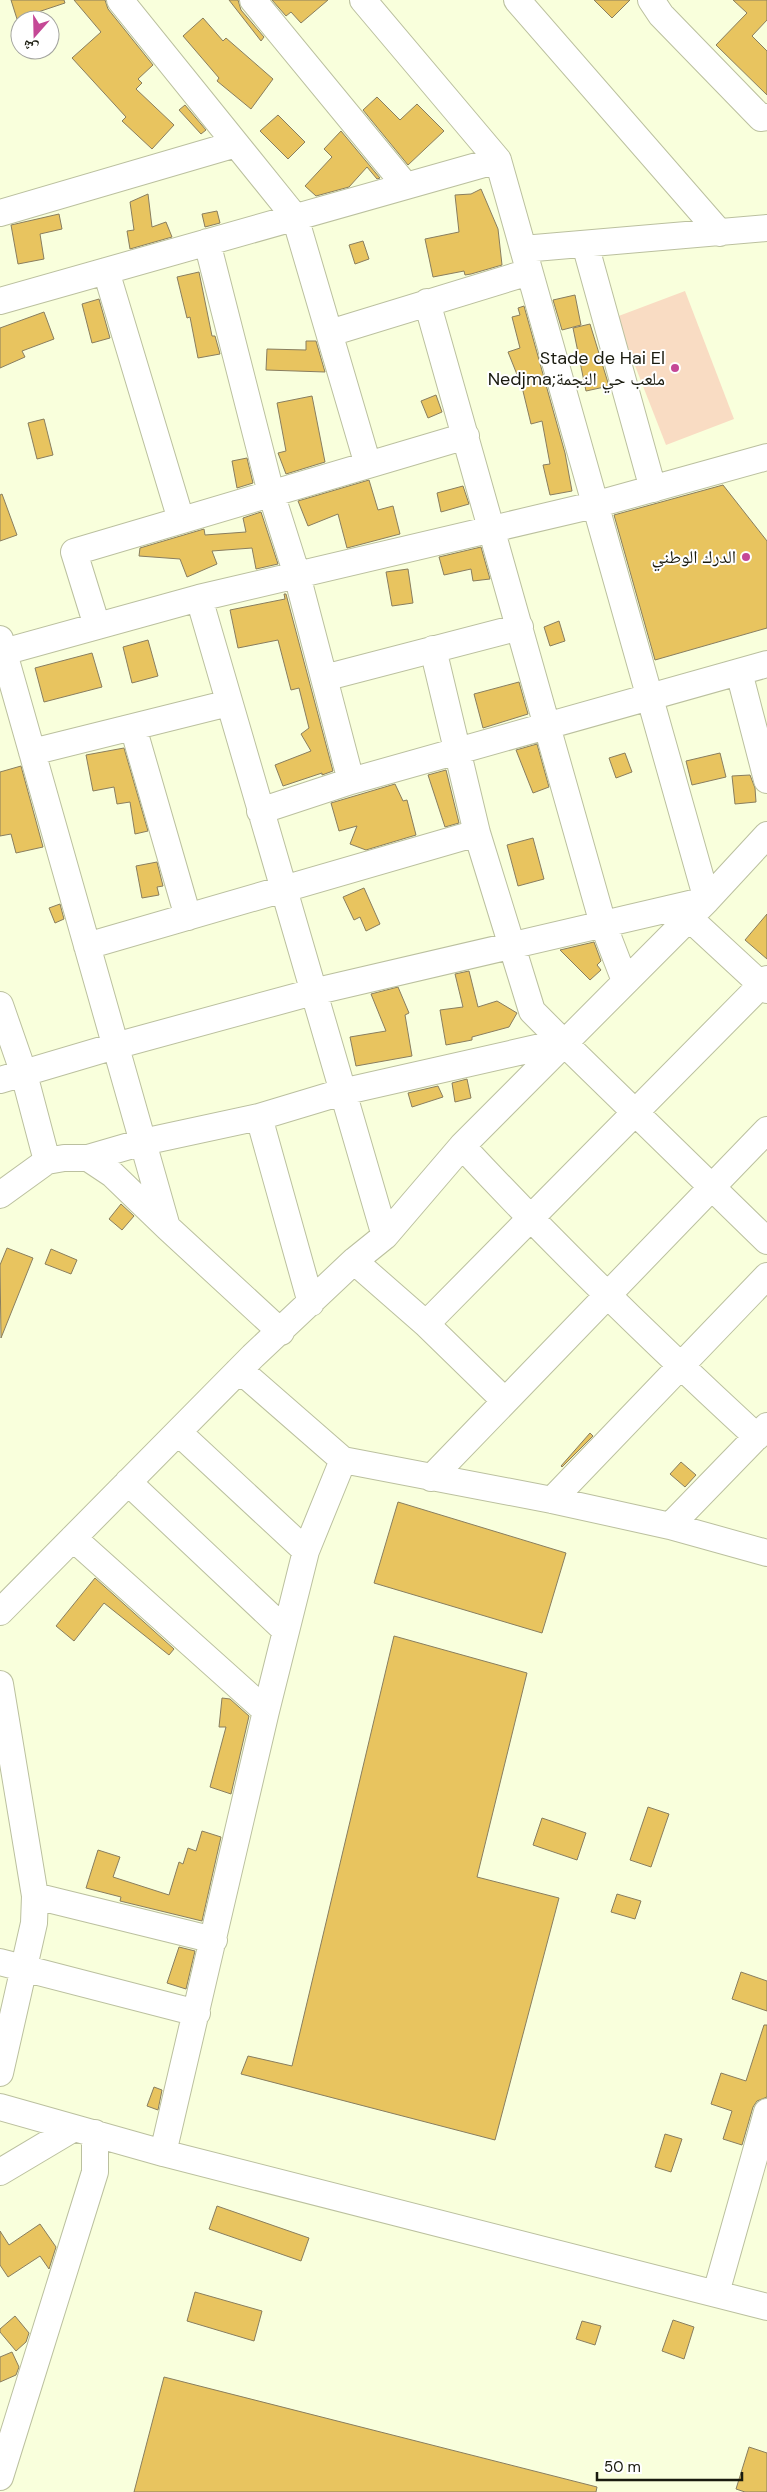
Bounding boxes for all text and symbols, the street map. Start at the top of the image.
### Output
north arrow [10,10,60,60]
text: ش [20,36,41,58]
place label: Stade de Hai El Nedjma;ملعب حي النجمة [488,346,665,394]
marker: Stade de Hai El Nedjma;ملعب حي النجمة [669,362,681,374]
place label: الدرك الوطني [652,545,736,572]
marker: الدرك الوطني [740,551,752,563]
scale bar [597,2450,742,2482]
text: 50 m [604,2457,641,2477]

